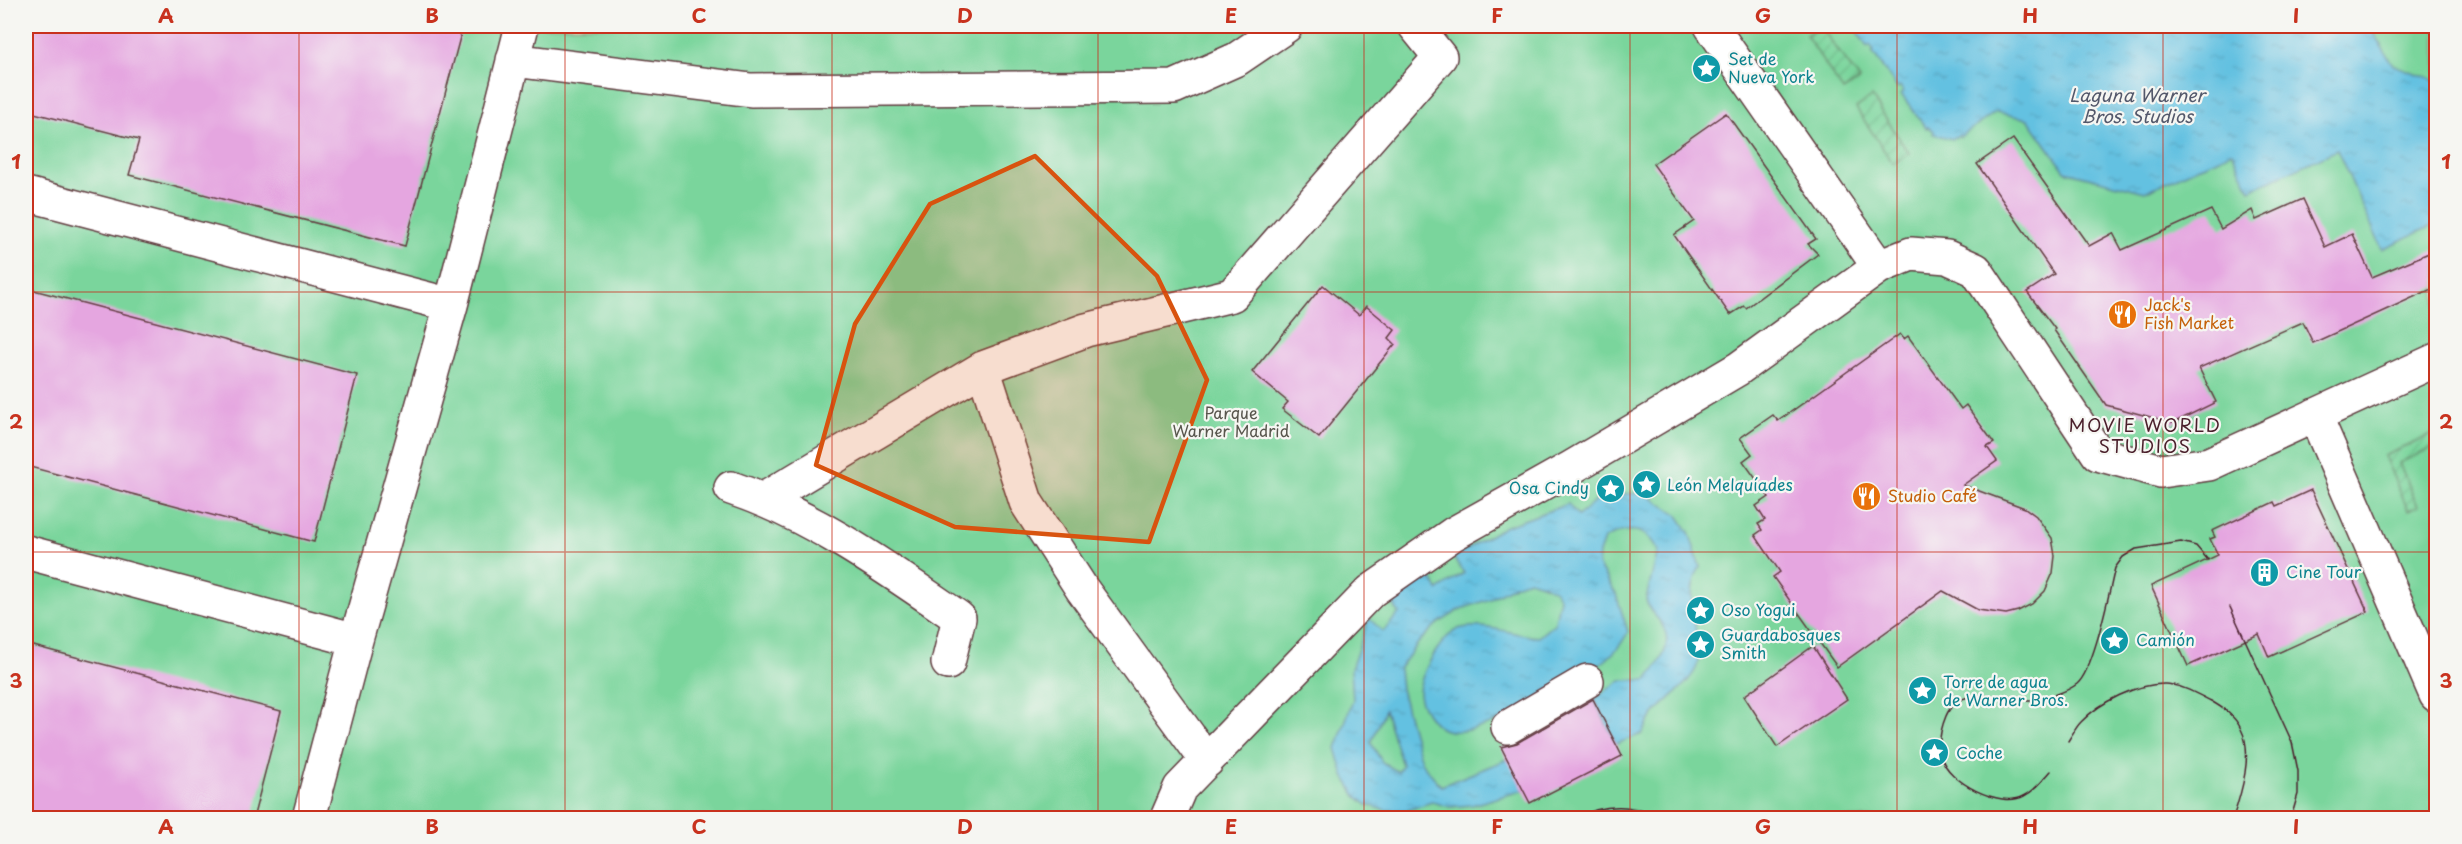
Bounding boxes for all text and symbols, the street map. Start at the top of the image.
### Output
text: A [158,0,174,30]
text: B [425,0,439,30]
text: C [691,0,707,30]
text: D [957,0,973,30]
text: E [1225,0,1237,30]
text: F [1491,0,1503,30]
text: G [1755,0,1771,30]
text: H [2022,0,2038,30]
text: I [2293,0,2299,30]
place label: Set de Nueva York [1728,46,1814,88]
place icon: Set de Nueva York [1691,52,1723,84]
water label: Laguna Warner Bros. Studios [2069,81,2207,129]
text: 1 [11,146,21,176]
text: 1 [2441,146,2451,176]
place label: Jack's Fish Market [2144,292,2235,334]
restaurant icon: Jack's Fish Market [2107,298,2139,330]
park label: Parque Warner Madrid [1173,400,1290,442]
text: 2 [9,406,23,436]
text: 2 [2439,406,2453,436]
district label: MOVIE WORLD STUDIOS [2069,411,2221,459]
place icon: León Melquíades [1630,469,1662,501]
place icon: Osa Cindy [1594,472,1626,504]
place label: León Melquíades [1667,472,1793,496]
place label: Osa Cindy [1509,475,1589,499]
restaurant icon: Studio Café [1851,480,1883,512]
place label: Studio Café [1888,483,1977,507]
building icon: Cine Tour [2249,556,2281,588]
place label: Cine Tour [2286,559,2362,583]
place icon: Oso Yogui [1684,594,1716,626]
place label: Oso Yogui [1721,597,1795,621]
place label: Guardabosques Smith [1721,622,1840,664]
place icon: Camión [2099,624,2131,656]
place label: Camión [2136,627,2195,651]
place icon: Guardabosques Smith [1684,628,1716,660]
text: 3 [9,665,23,695]
text: 3 [2439,665,2453,695]
place label: Torre de agua de Warner Bros. [1943,669,2068,711]
place icon: Torre de agua de Warner Bros. [1906,675,1938,707]
place icon: Coche [1919,737,1951,769]
place label: Coche [1956,740,2003,764]
text: A [158,811,174,841]
text: B [425,811,439,841]
text: C [691,811,707,841]
text: D [957,811,973,841]
text: E [1225,811,1237,841]
text: F [1491,811,1503,841]
text: G [1755,811,1771,841]
text: H [2022,811,2038,841]
text: I [2293,811,2299,841]

